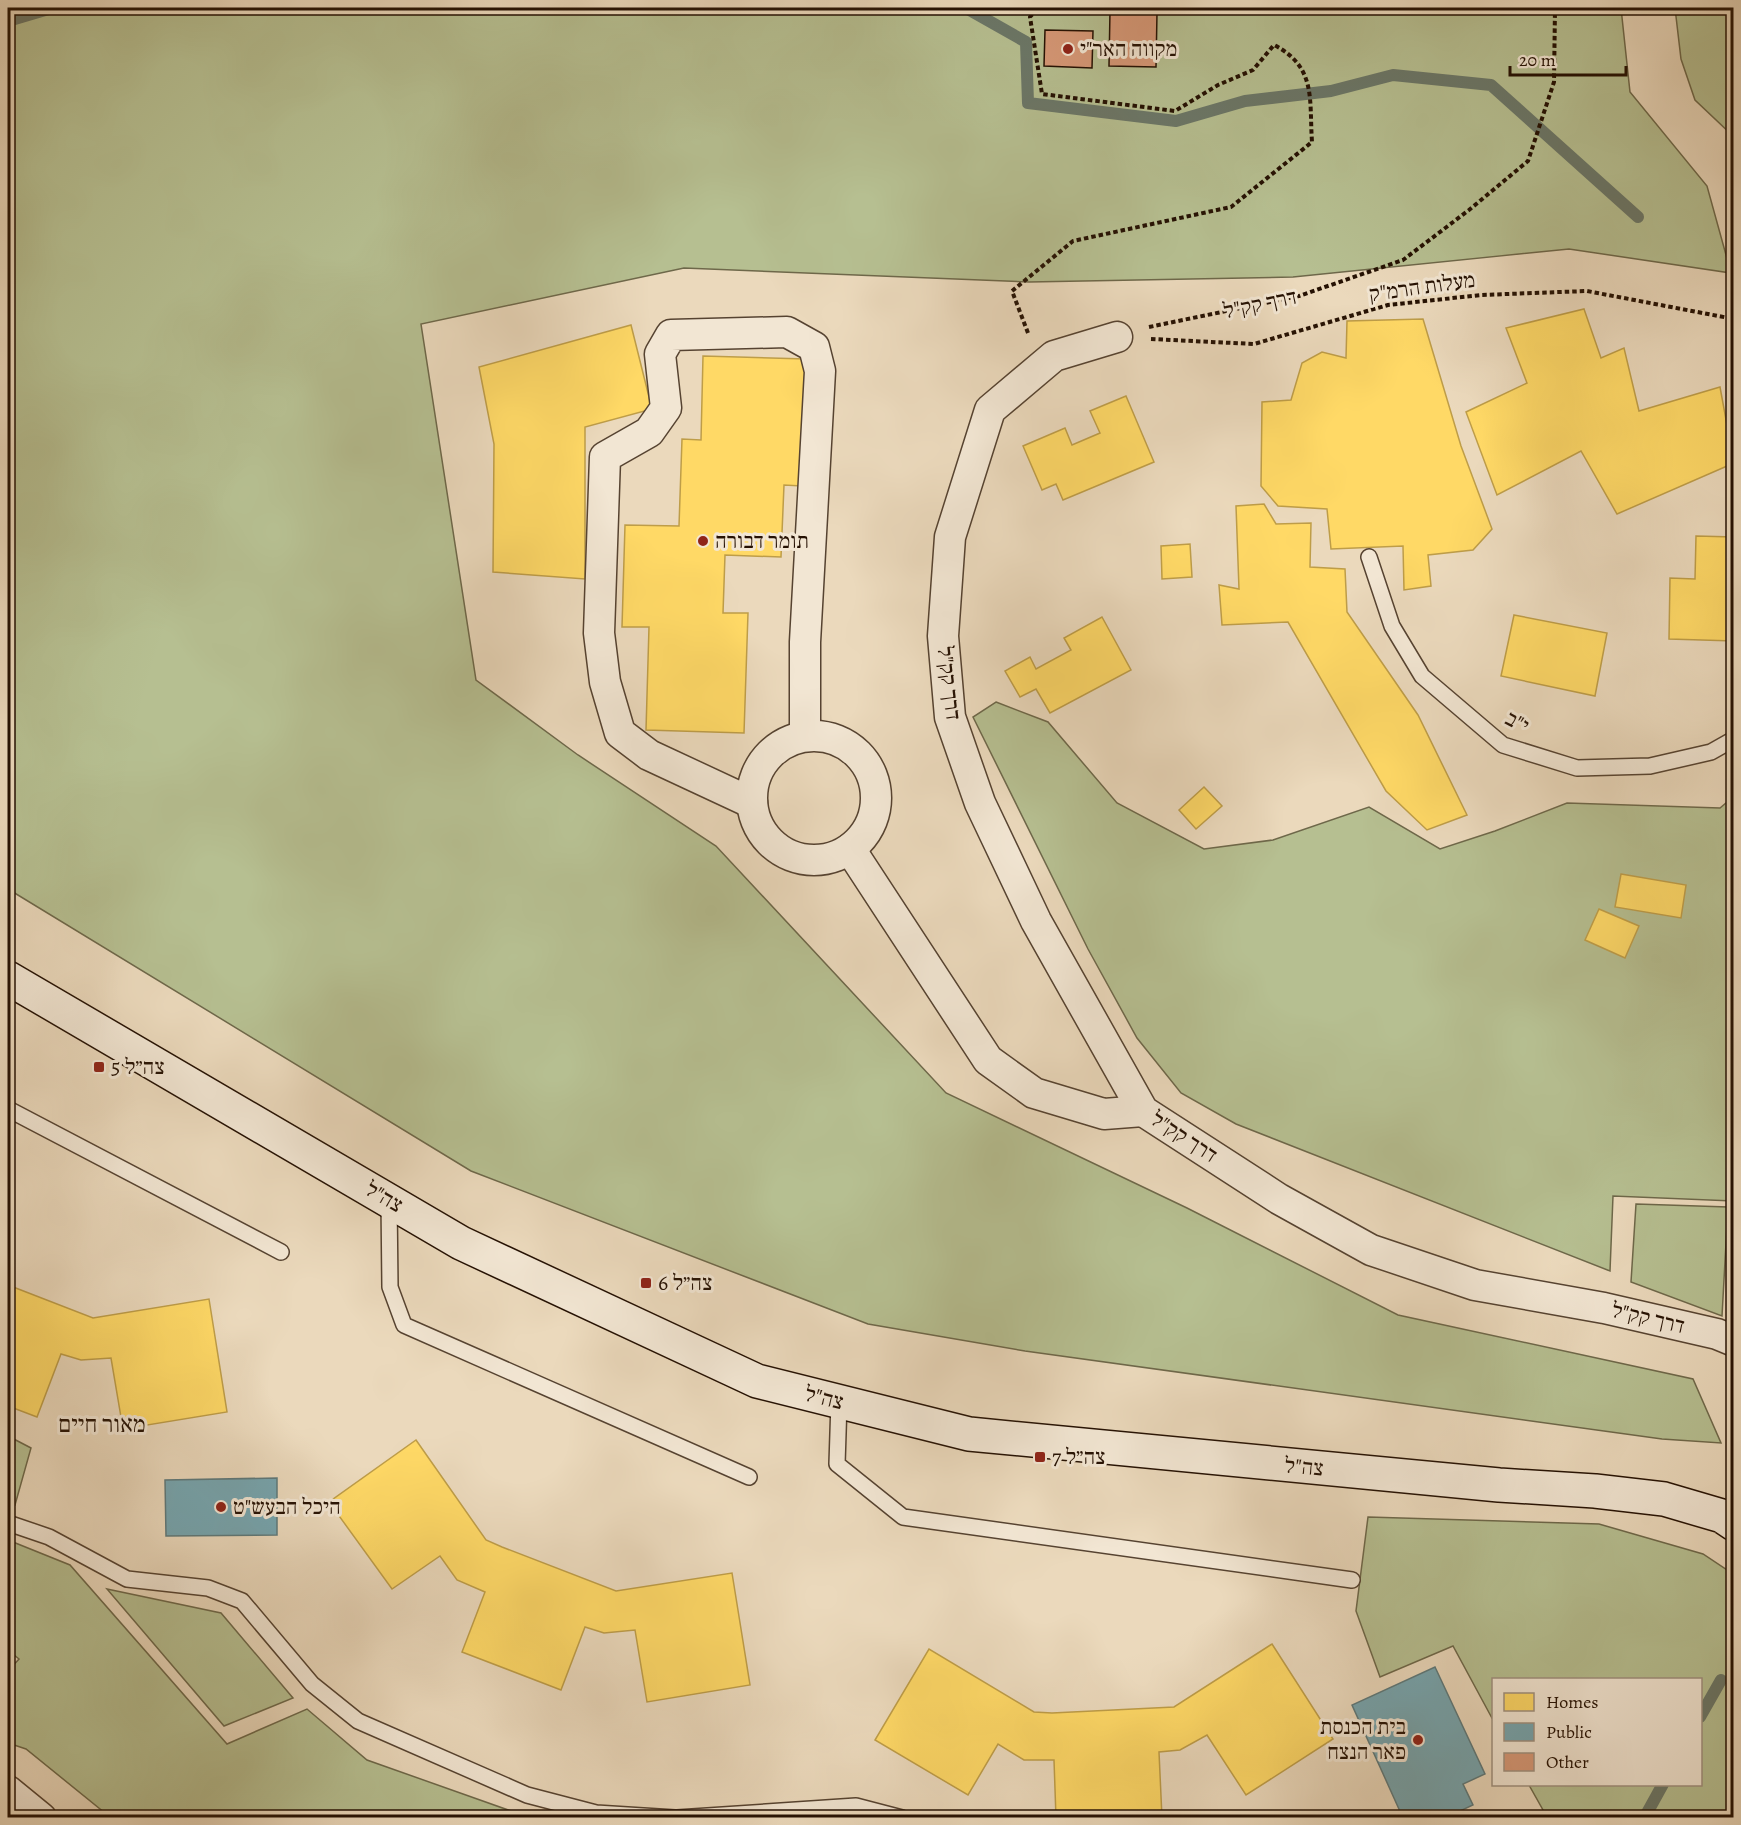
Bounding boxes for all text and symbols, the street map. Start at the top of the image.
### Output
place label: מקווה האר"י [1080,34,1177,64]
scale bar [1510,39,1626,77]
marker: מקווה האר"י [1061,42,1075,56]
text: 20 m [1519,48,1556,72]
street label: מעלות הרמ"ק [1367,265,1477,309]
street label: דרך קק"ל [1220,282,1300,326]
place label: תומר דבורה [715,526,809,556]
marker: תומר דבורה [696,534,710,548]
street label: דרך קק"ל [930,644,968,722]
street label: י"ב [1500,703,1534,741]
place label: צה״ל 5 [111,1052,165,1082]
marker: צה״ל 5 [92,1060,106,1074]
street label: דרך קק"ל [1145,1104,1223,1170]
street label: צה"ל [359,1174,409,1220]
place label: צה״ל 6 [658,1268,712,1298]
marker: צה״ל 6 [639,1276,653,1290]
street label: דרך קק"ל [1608,1295,1688,1341]
street label: צה"ל [801,1379,847,1417]
district label: מאור חיים [58,1408,146,1440]
place label: צה״ל 7 [1052,1442,1106,1472]
marker: צה״ל 7 [1033,1450,1047,1464]
street label: צה"ל [1283,1450,1325,1484]
place label: היכל הבעש"ט [233,1492,341,1522]
marker: היכל הבעש"ט [214,1500,228,1514]
legend [1492,1678,1702,1786]
text: Homes [1546,1690,1598,1714]
place label: בית הכנסת פאר הנצח [1320,1712,1406,1767]
text: Public [1546,1720,1592,1744]
marker: בית הכנסת פאר הנצח [1411,1733,1425,1747]
text: Other [1546,1750,1589,1774]

